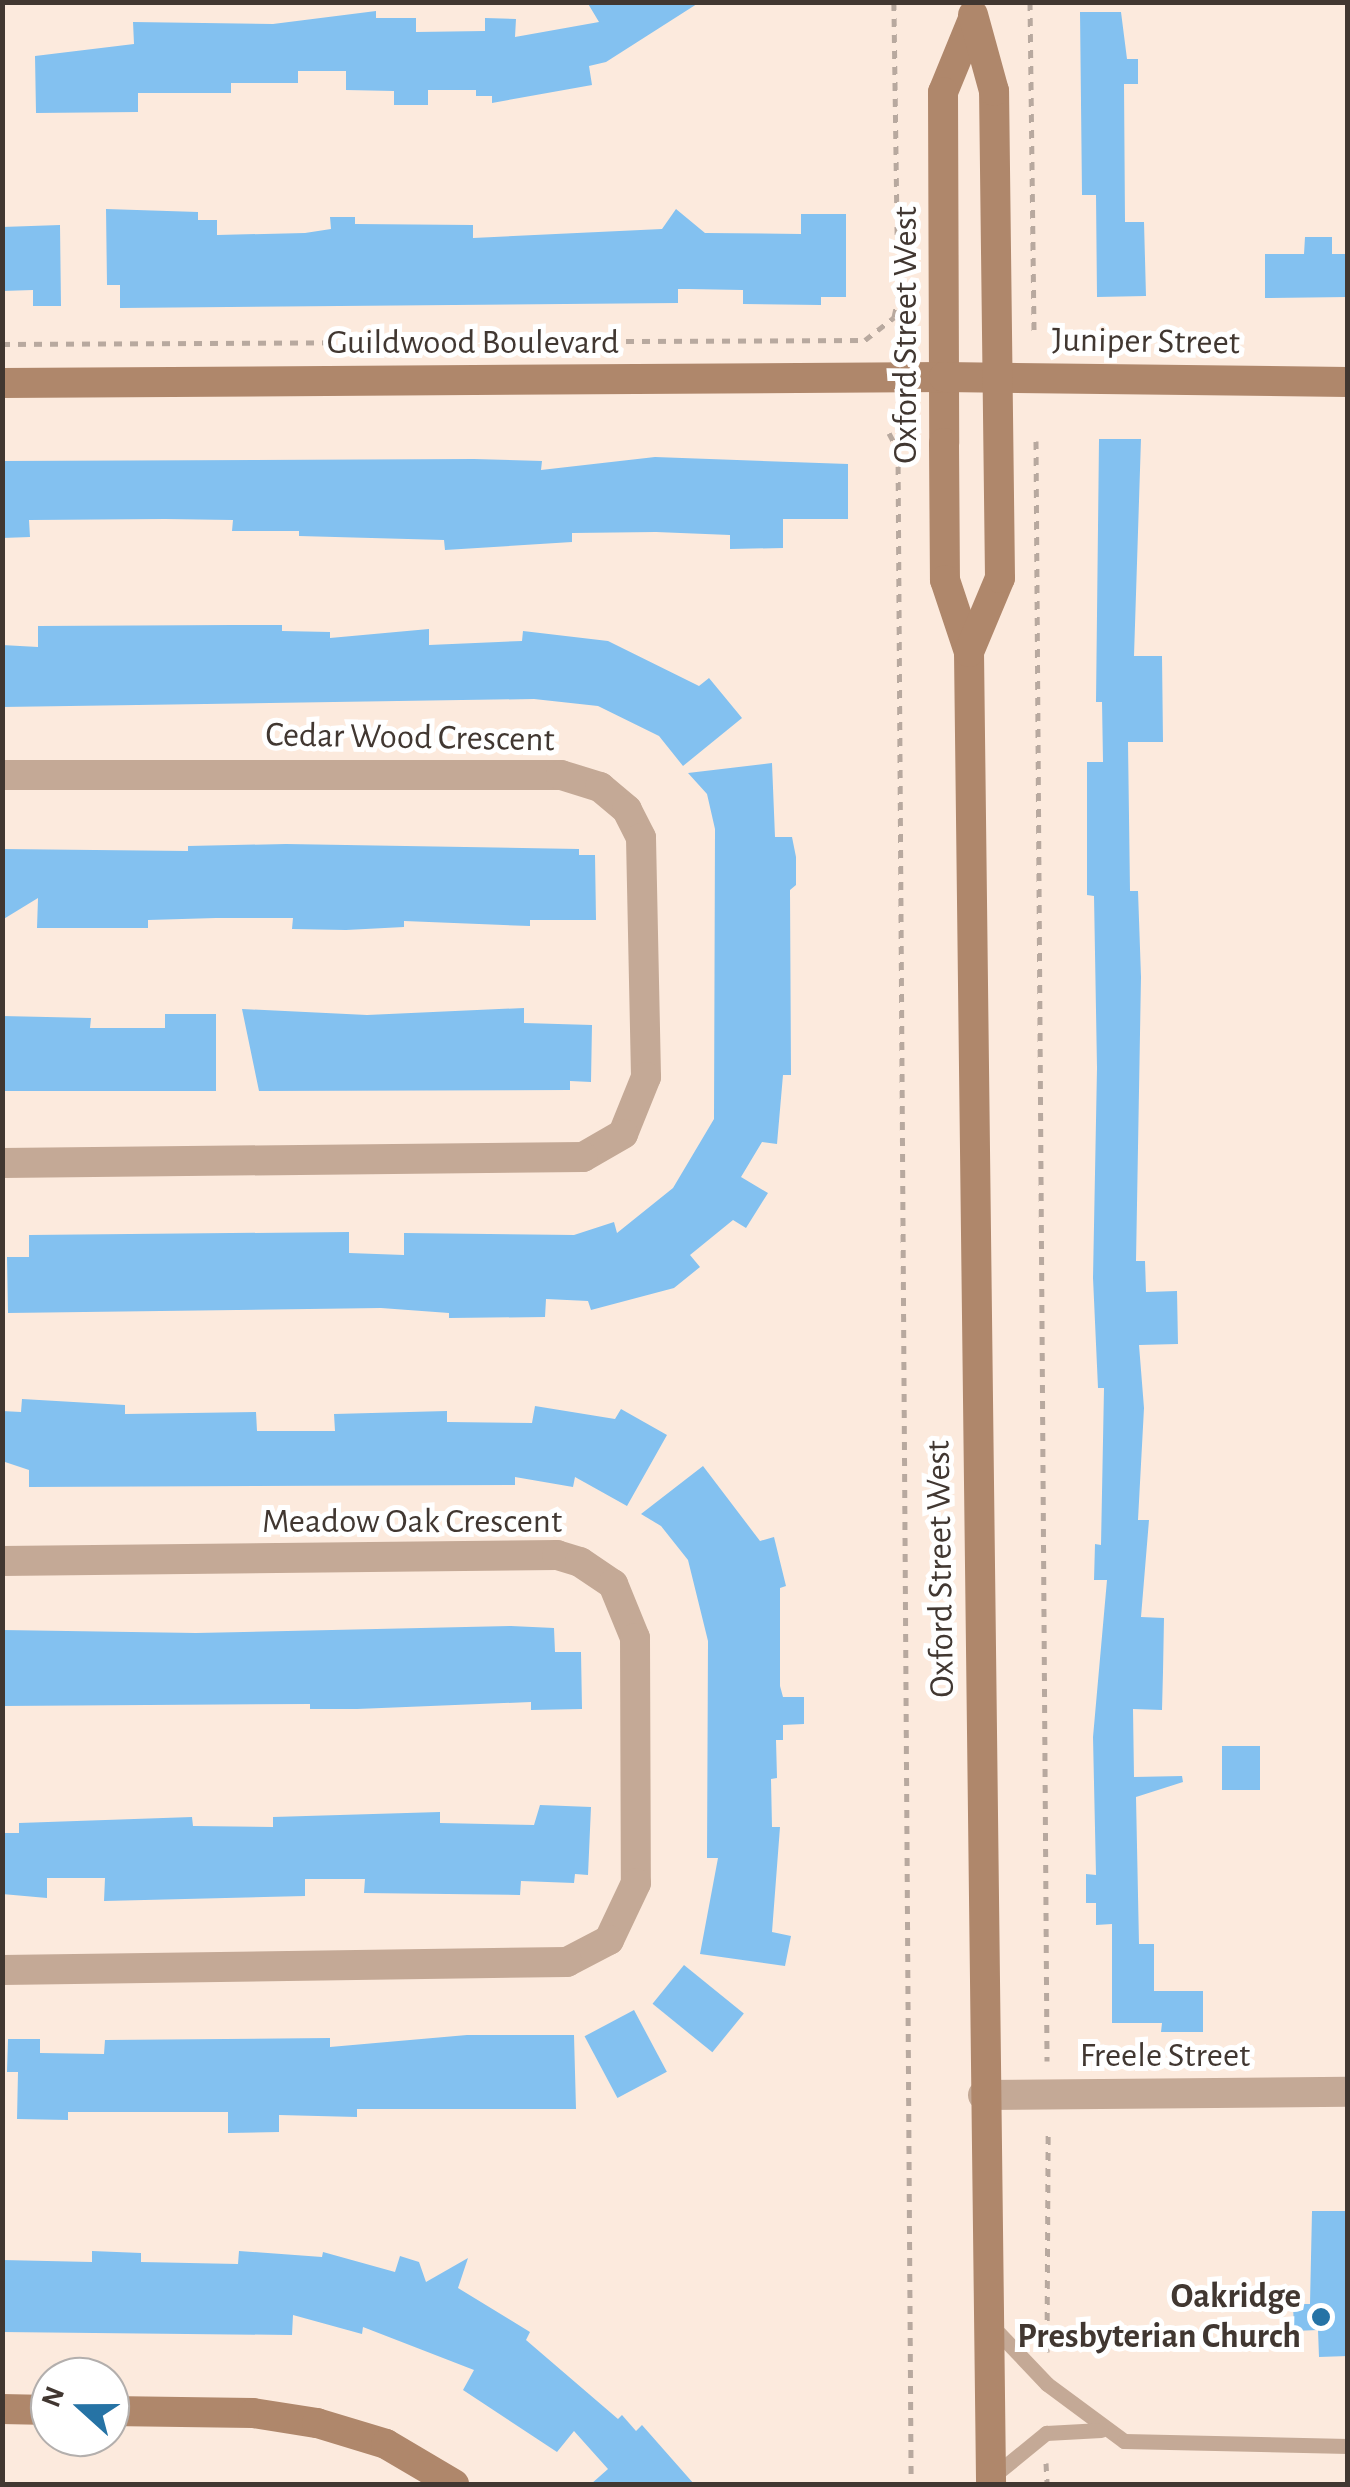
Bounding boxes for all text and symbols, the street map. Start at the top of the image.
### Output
street label: Oxford Street West [885,206,927,464]
street label: Juniper Street [1052,319,1240,365]
street label: Guildwood Boulevard [327,322,619,364]
street label: Cedar Wood Crescent [265,714,555,762]
street label: Oxford Street West [918,1440,964,1698]
street label: Meadow Oak Crescent [262,1501,562,1543]
street label: Freele Street [1080,2035,1250,2077]
place label: Oakridge Presbyterian Church [1017,2276,1301,2358]
marker: Oakridge Presbyterian Church [1310,2306,1332,2328]
north arrow [30,2357,130,2457]
text: N [37,2383,70,2411]

